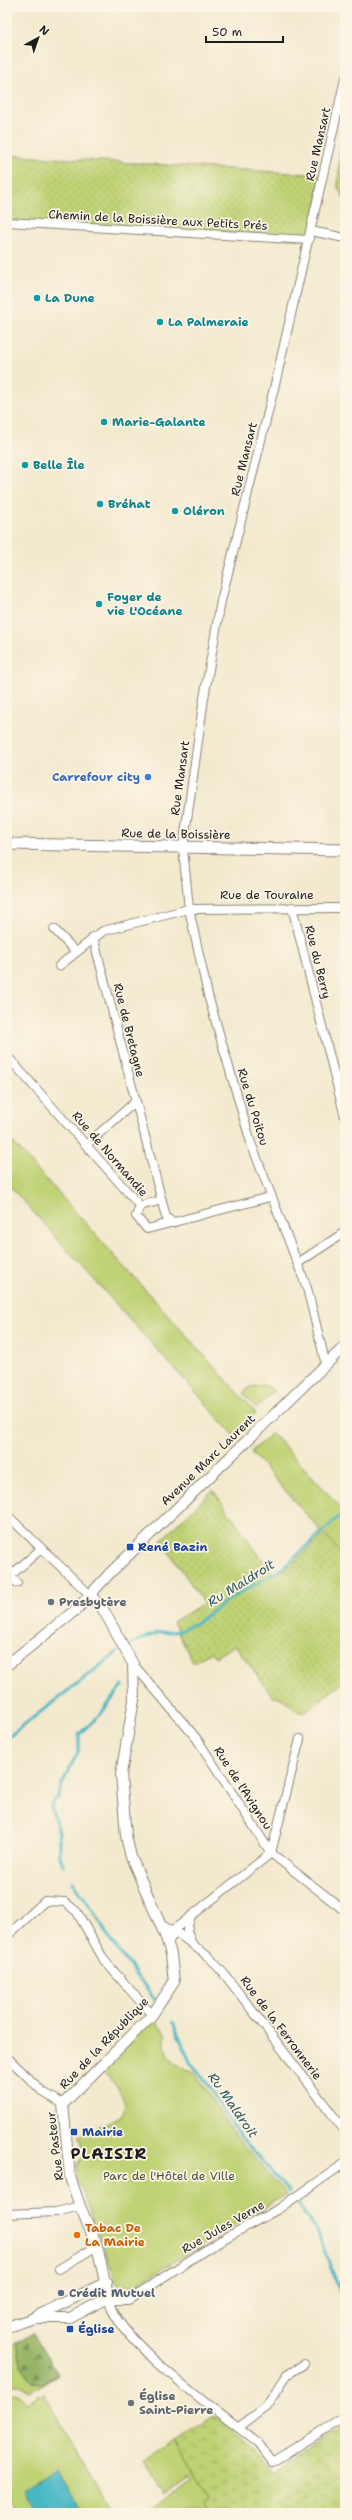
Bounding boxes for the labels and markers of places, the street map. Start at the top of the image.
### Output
place label: La Dune [45,290,95,306]
marker: La Dune [32,293,42,303]
place label: La Palmeraie [168,314,249,330]
marker: La Palmeraie [155,317,165,327]
place label: Marie-Galante [112,414,206,430]
marker: Marie-Galante [99,417,109,427]
place label: Belle Île [33,457,85,473]
marker: Belle Île [20,460,30,470]
place label: Bréhat [108,496,151,512]
marker: Bréhat [95,499,105,509]
place label: Oléron [183,503,225,519]
marker: Oléron [170,506,180,516]
place label: Foyer de vie L'Océane [107,589,183,619]
marker: Foyer de vie L'Océane [94,599,104,609]
place label: Carrefour city [52,769,140,785]
marker: Carrefour city [143,772,153,782]
place label: René Bazin [138,1539,207,1555]
marker: René Bazin [125,1542,135,1552]
place label: Presbytère [59,1594,127,1610]
marker: Presbytère [46,1597,56,1607]
place label: Mairie [82,2124,123,2140]
marker: Mairie [69,2127,79,2137]
place label: Tabac De La Mairie [85,2220,145,2250]
marker: Tabac De La Mairie [72,2230,82,2240]
place label: Crédit Mutuel [69,2285,155,2301]
marker: Crédit Mutuel [56,2288,66,2298]
place label: Église [78,2321,115,2337]
marker: Église [65,2324,75,2334]
place label: Église Saint-Pierre [139,2388,214,2418]
marker: Église Saint-Pierre [126,2398,136,2408]

